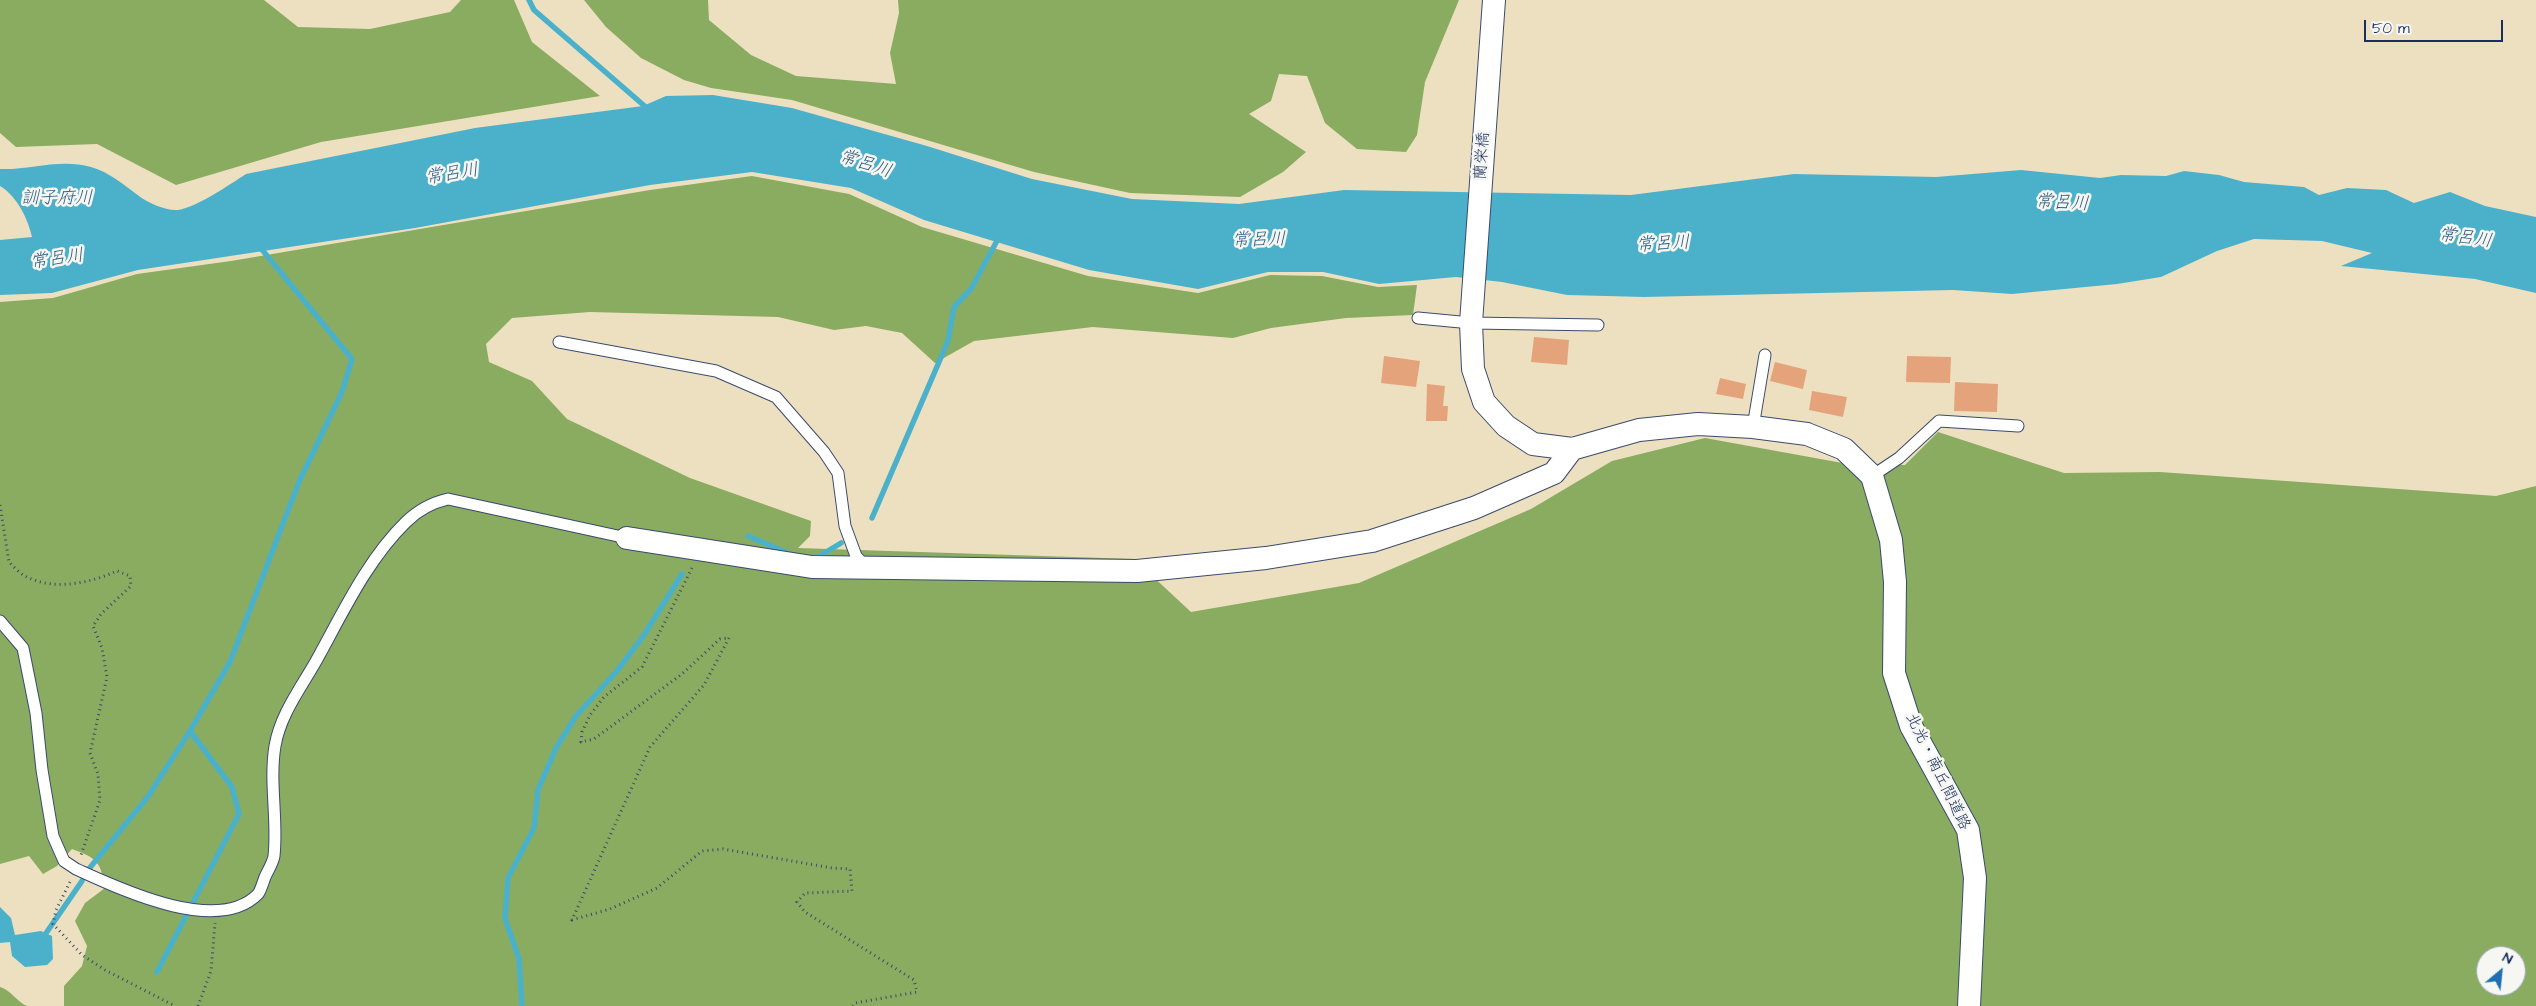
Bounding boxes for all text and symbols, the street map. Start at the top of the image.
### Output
scale bar [2366,10,2505,42]
text: 50 m [2372,18,2410,39]
street label: 蘭栄橋 [1472,131,1494,181]
water label: 常呂川 [836,146,894,184]
water label: 常呂川 [424,160,480,190]
water label: 訓子府川 [21,188,93,210]
water label: 常呂川 [2034,192,2090,216]
water label: 常呂川 [2437,225,2493,253]
water label: 常呂川 [1232,230,1286,252]
water label: 常呂川 [1635,233,1691,257]
water label: 常呂川 [29,246,85,274]
street label: 北光・南丘間道路 [1900,710,1974,834]
north arrow [2476,946,2526,996]
text: N [2499,948,2516,970]

